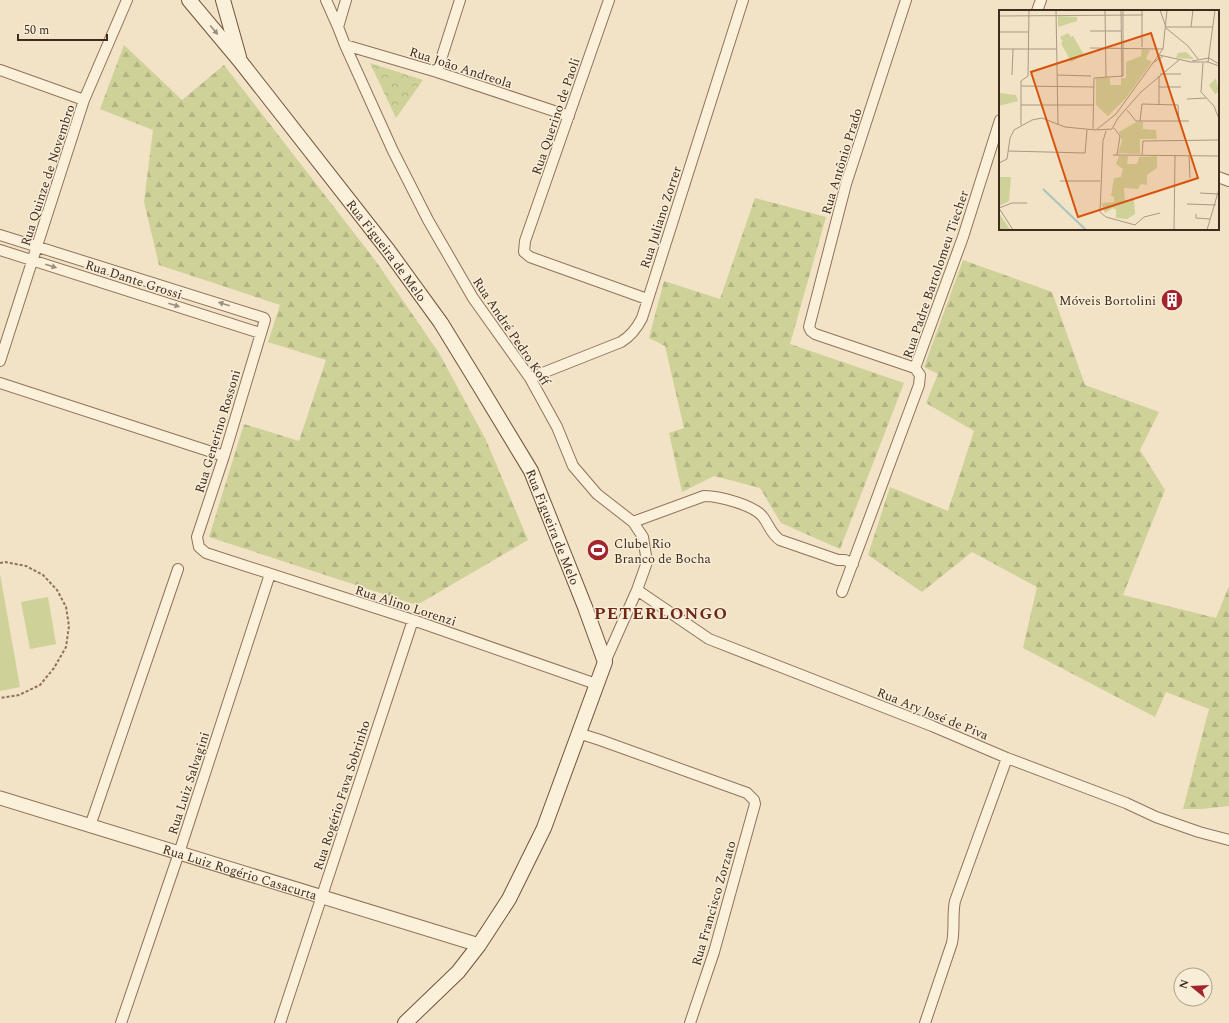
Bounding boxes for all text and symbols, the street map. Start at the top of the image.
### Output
inset map [999,10,1219,230]
scale bar [18,16,107,42]
text: 50 m [24,21,49,40]
one-way arrow [210,25,218,36]
street label: Rua João Andreola [407,42,515,94]
street label: Rua Querino de Paoli [527,55,585,178]
street label: Rua Quinze de Novembro [16,102,80,249]
street label: Rua Antônio Prado [816,106,868,217]
street label: Rua Juliano Zorrer [635,163,687,271]
street label: Rua Padre Bartolomeu Tiecher [898,187,974,361]
street label: Rua Figueira de Melo [341,195,431,306]
street label: Rua Dante Grossi [83,255,185,305]
one-way arrow [45,263,57,269]
street label: Rua André Pedro Koff [467,273,556,391]
building icon: Móveis Bortolini [1159,287,1185,313]
place label: Móveis Bortolini [1059,291,1156,311]
one-way arrow [217,301,229,307]
one-way arrow [169,303,181,309]
street label: Rua Generino Rossoni [190,367,246,495]
street label: Rua Figueira de Melo [520,466,584,588]
place label: Clube Rio Branco de Bocha [614,534,712,569]
sports icon: Clube Rio Branco de Bocha [585,537,611,563]
street label: Rua Alino Lorenzi [352,580,459,632]
district label: PETERLONGO [594,601,728,627]
street label: Rua Ary José de Piva [874,682,992,746]
street label: Rua Rogério Fava Sobrinho [308,718,376,873]
street label: Rua Luiz Salvagini [163,729,215,837]
street label: Rua Francisco Zorzato [687,838,741,968]
street label: Rua Luiz Rogério Casacurta [160,839,320,906]
north arrow [1173,967,1213,1007]
text: N [1174,977,1193,991]

